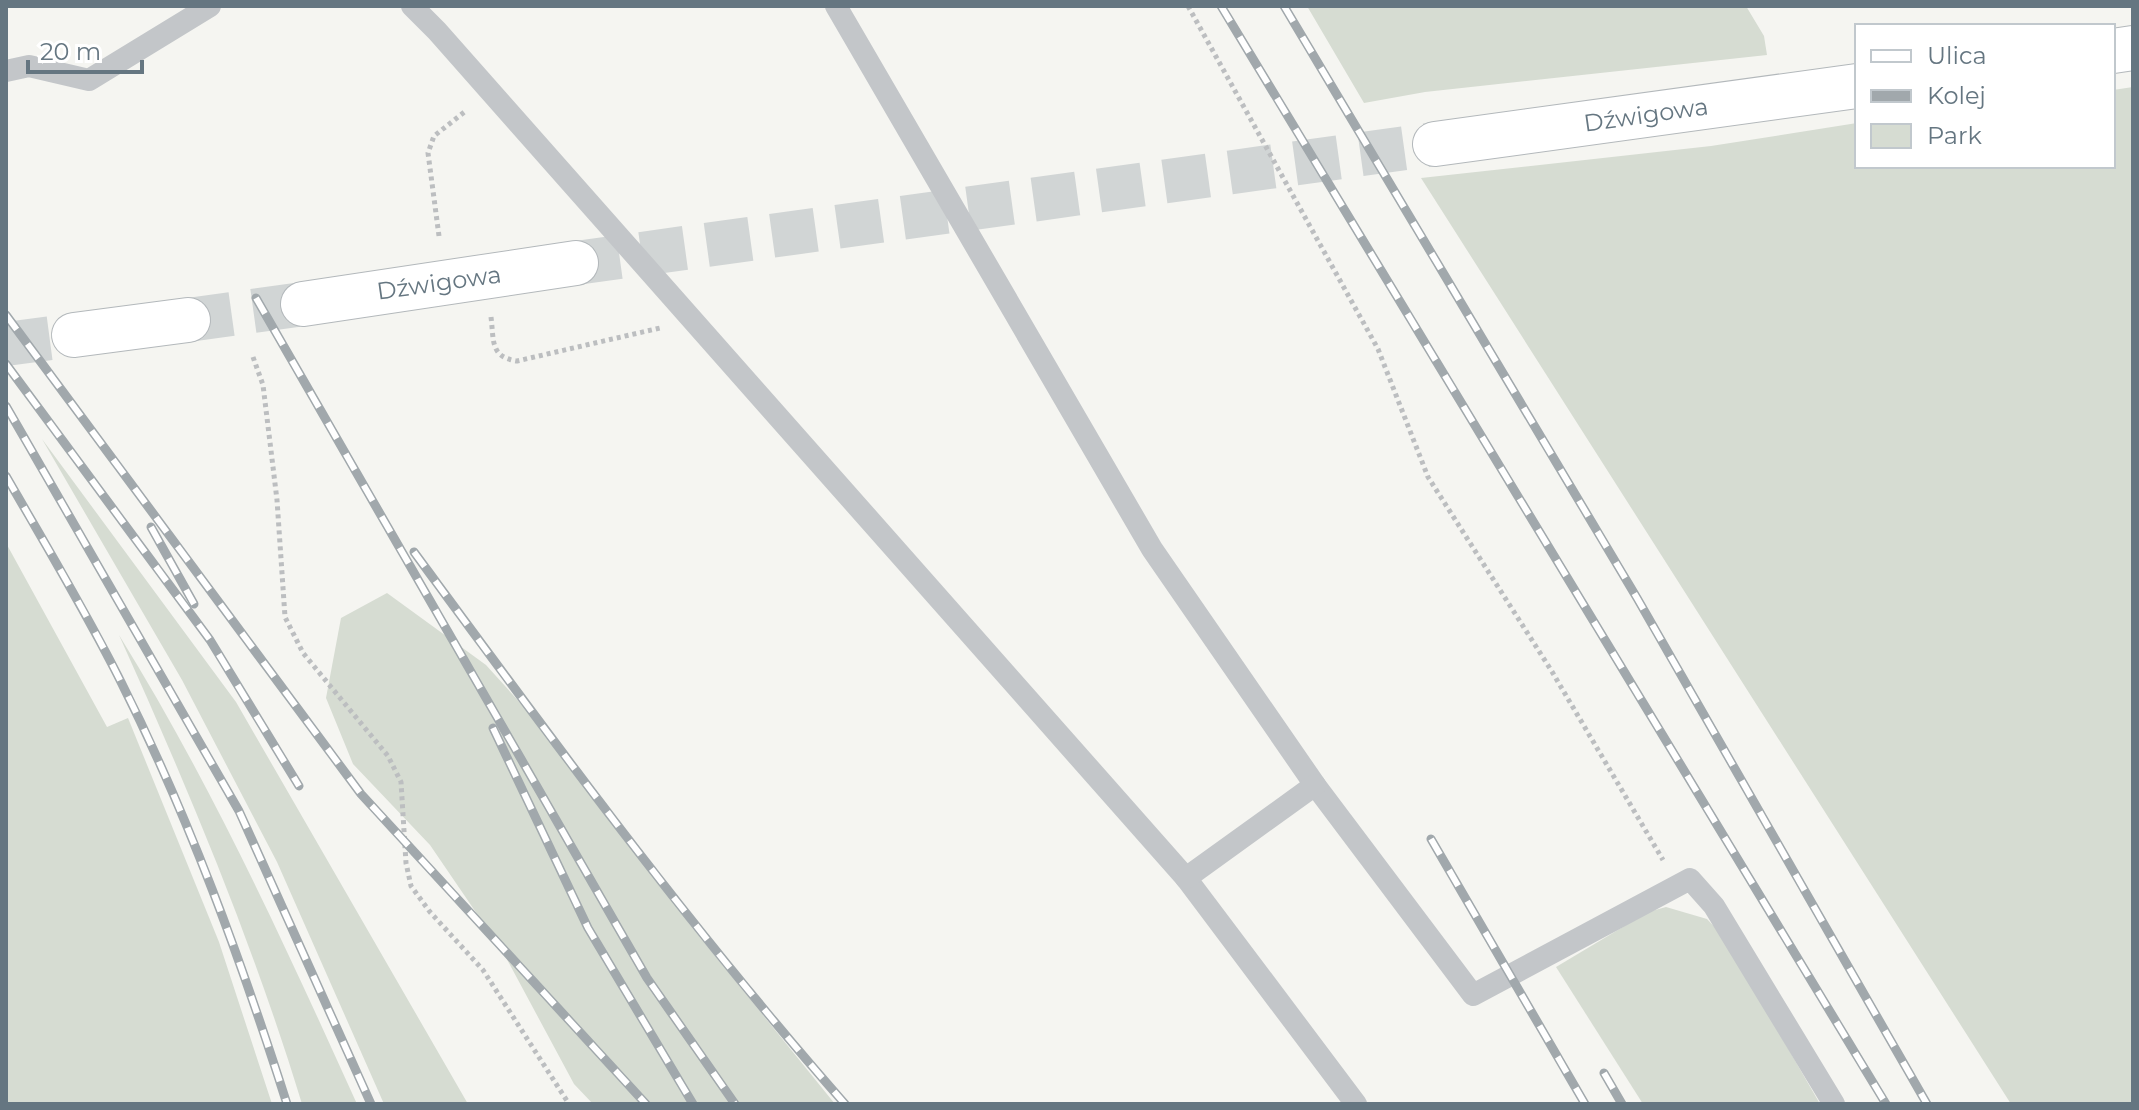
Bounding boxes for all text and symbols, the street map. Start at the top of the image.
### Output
scale bar [28,24,142,74]
legend [1855,24,2115,168]
text: 20 m [40,37,101,66]
text: Ulica [1927,41,1987,70]
text: Kolej [1927,81,1986,110]
street label: Dźwigowa [1582,91,1710,138]
text: Park [1927,121,1982,150]
street label: Dźwigowa [375,259,503,306]

